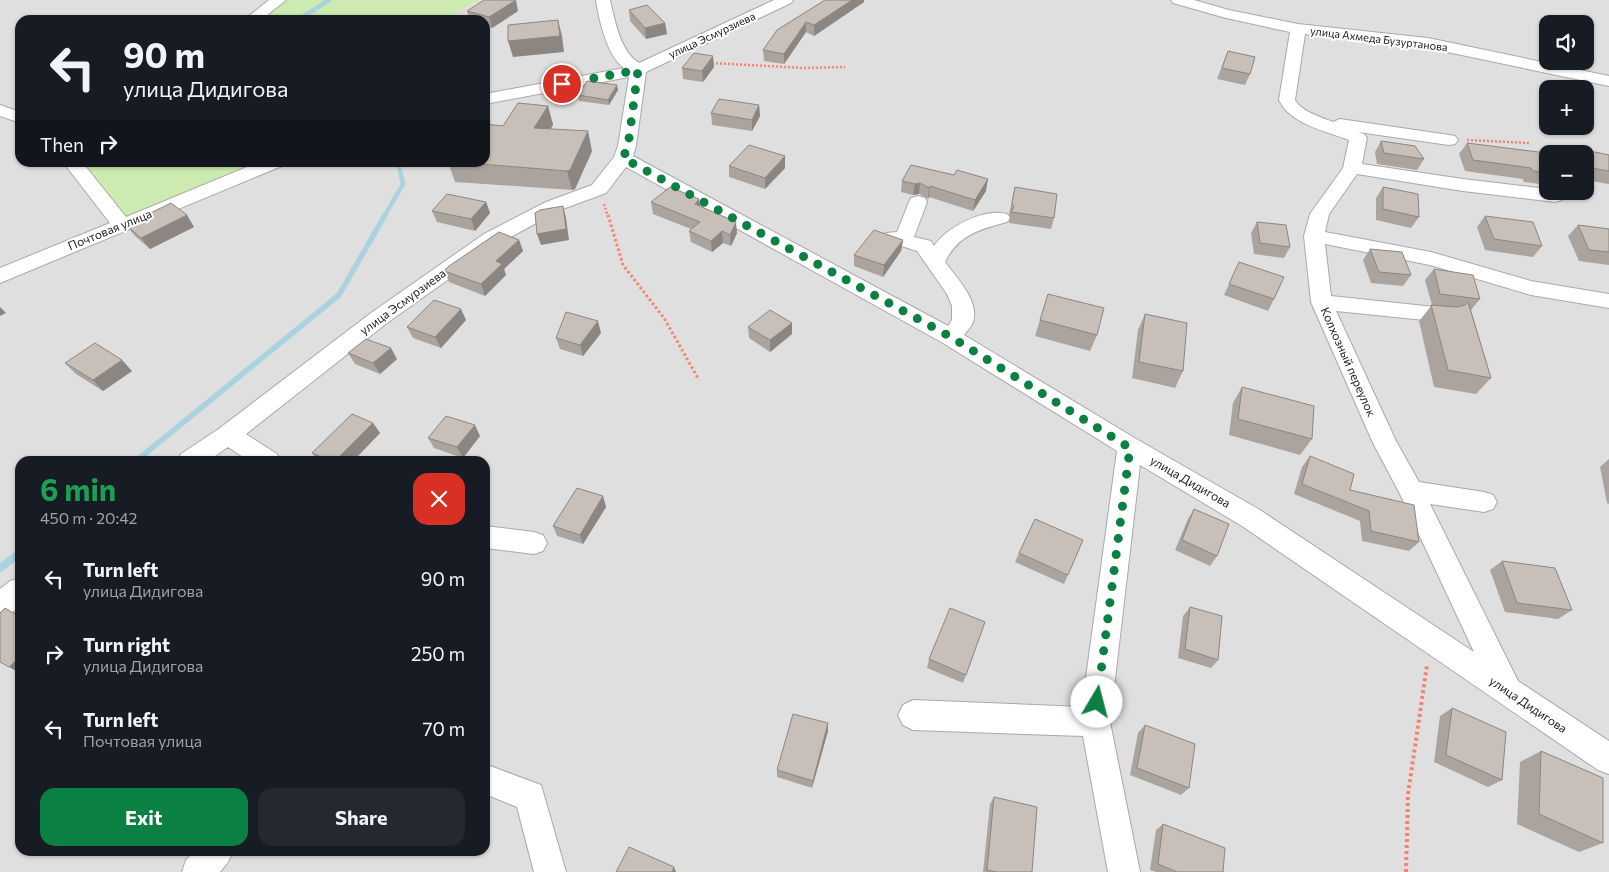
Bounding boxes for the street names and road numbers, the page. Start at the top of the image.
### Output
street label: улица Эсмурзиева [666,9,757,60]
street label: улица Ахмеда Бузуртанова [1310,24,1449,53]
street label: Почтовая улица [66,206,154,252]
street label: улица Эсмурзиева [357,265,448,337]
street label: Колхозный переулок [1318,305,1380,419]
street label: улица Дидигова [1148,453,1233,510]
street label: улица Дидигова [1487,673,1570,735]

